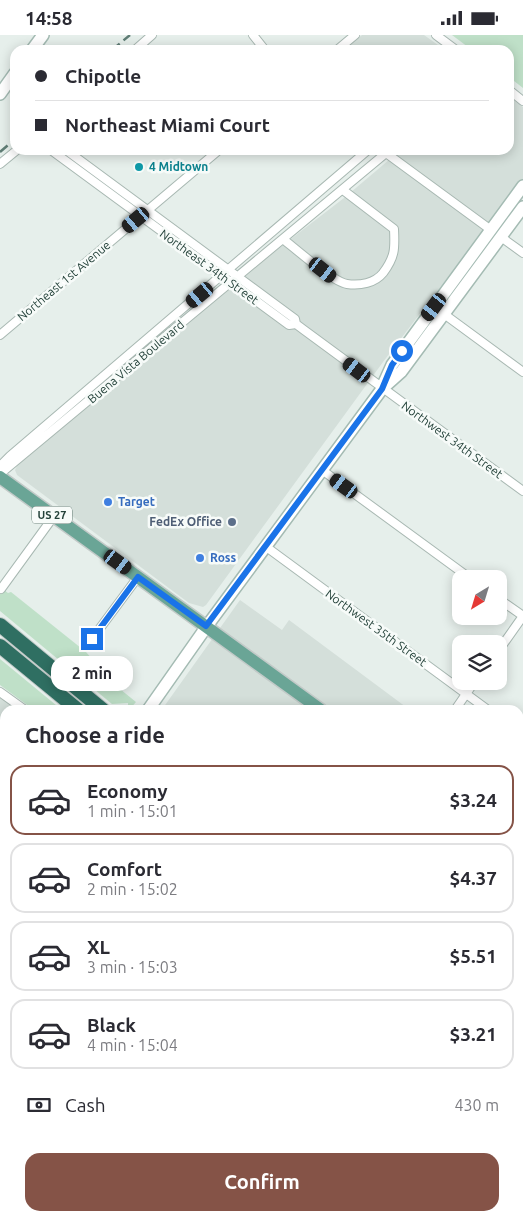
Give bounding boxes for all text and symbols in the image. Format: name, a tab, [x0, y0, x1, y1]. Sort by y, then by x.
text: 14:58	[25, 7, 73, 29]
text: Chipotle	[65, 65, 141, 87]
text: Northeast Miami Court	[65, 114, 270, 136]
place label: 4 Midtown	[149, 160, 208, 173]
marker: 4 Midtown	[133, 161, 145, 173]
car	[119, 205, 152, 235]
street label: Northeast 34th Street	[158, 227, 261, 307]
street label: Northeast 1st Avenue	[15, 238, 113, 323]
car	[306, 255, 339, 285]
car	[183, 280, 216, 310]
car	[418, 291, 449, 323]
street label: Buena Vista Boulevard	[85, 318, 186, 406]
route start	[391, 340, 413, 362]
car	[340, 355, 373, 385]
street label: Northwest 34th Street	[399, 399, 506, 481]
car	[327, 471, 360, 501]
place label: Target	[118, 495, 155, 508]
marker: Target	[102, 496, 114, 508]
road number: US 27	[32, 507, 72, 523]
place label: FedEx Office	[149, 515, 222, 528]
marker: FedEx Office	[226, 516, 238, 528]
car	[101, 547, 134, 577]
place label: Ross	[210, 551, 237, 564]
marker: Ross	[194, 552, 206, 564]
north arrow	[452, 570, 508, 625]
map controls	[452, 570, 507, 690]
street label: Northwest 35th Street	[323, 587, 430, 669]
route end	[81, 628, 103, 650]
button: layers	[452, 635, 507, 690]
callout: 2 min	[51, 657, 133, 691]
text: 2 min	[72, 664, 112, 682]
text: Choose a ride	[25, 722, 165, 747]
icon: car	[27, 778, 72, 823]
text: Economy	[87, 780, 168, 802]
text: $3.24	[449, 789, 497, 811]
text: 1 min · 15:01	[87, 802, 178, 820]
icon: car	[27, 856, 72, 901]
text: Comfort	[87, 858, 162, 880]
text: $4.37	[449, 867, 497, 889]
text: 2 min · 15:02	[87, 880, 178, 898]
icon: car	[27, 934, 72, 979]
text: XL	[87, 936, 110, 958]
text: $5.51	[449, 945, 497, 967]
text: 3 min · 15:03	[87, 958, 178, 976]
icon: car	[27, 1012, 72, 1057]
text: Black	[87, 1014, 136, 1036]
text: $3.21	[449, 1023, 497, 1045]
text: 4 min · 15:04	[87, 1036, 178, 1054]
icon: cash	[25, 1091, 53, 1119]
text: Cash	[65, 1094, 106, 1116]
text: 430 m	[454, 1096, 499, 1114]
button: Confirm	[25, 1153, 499, 1211]

